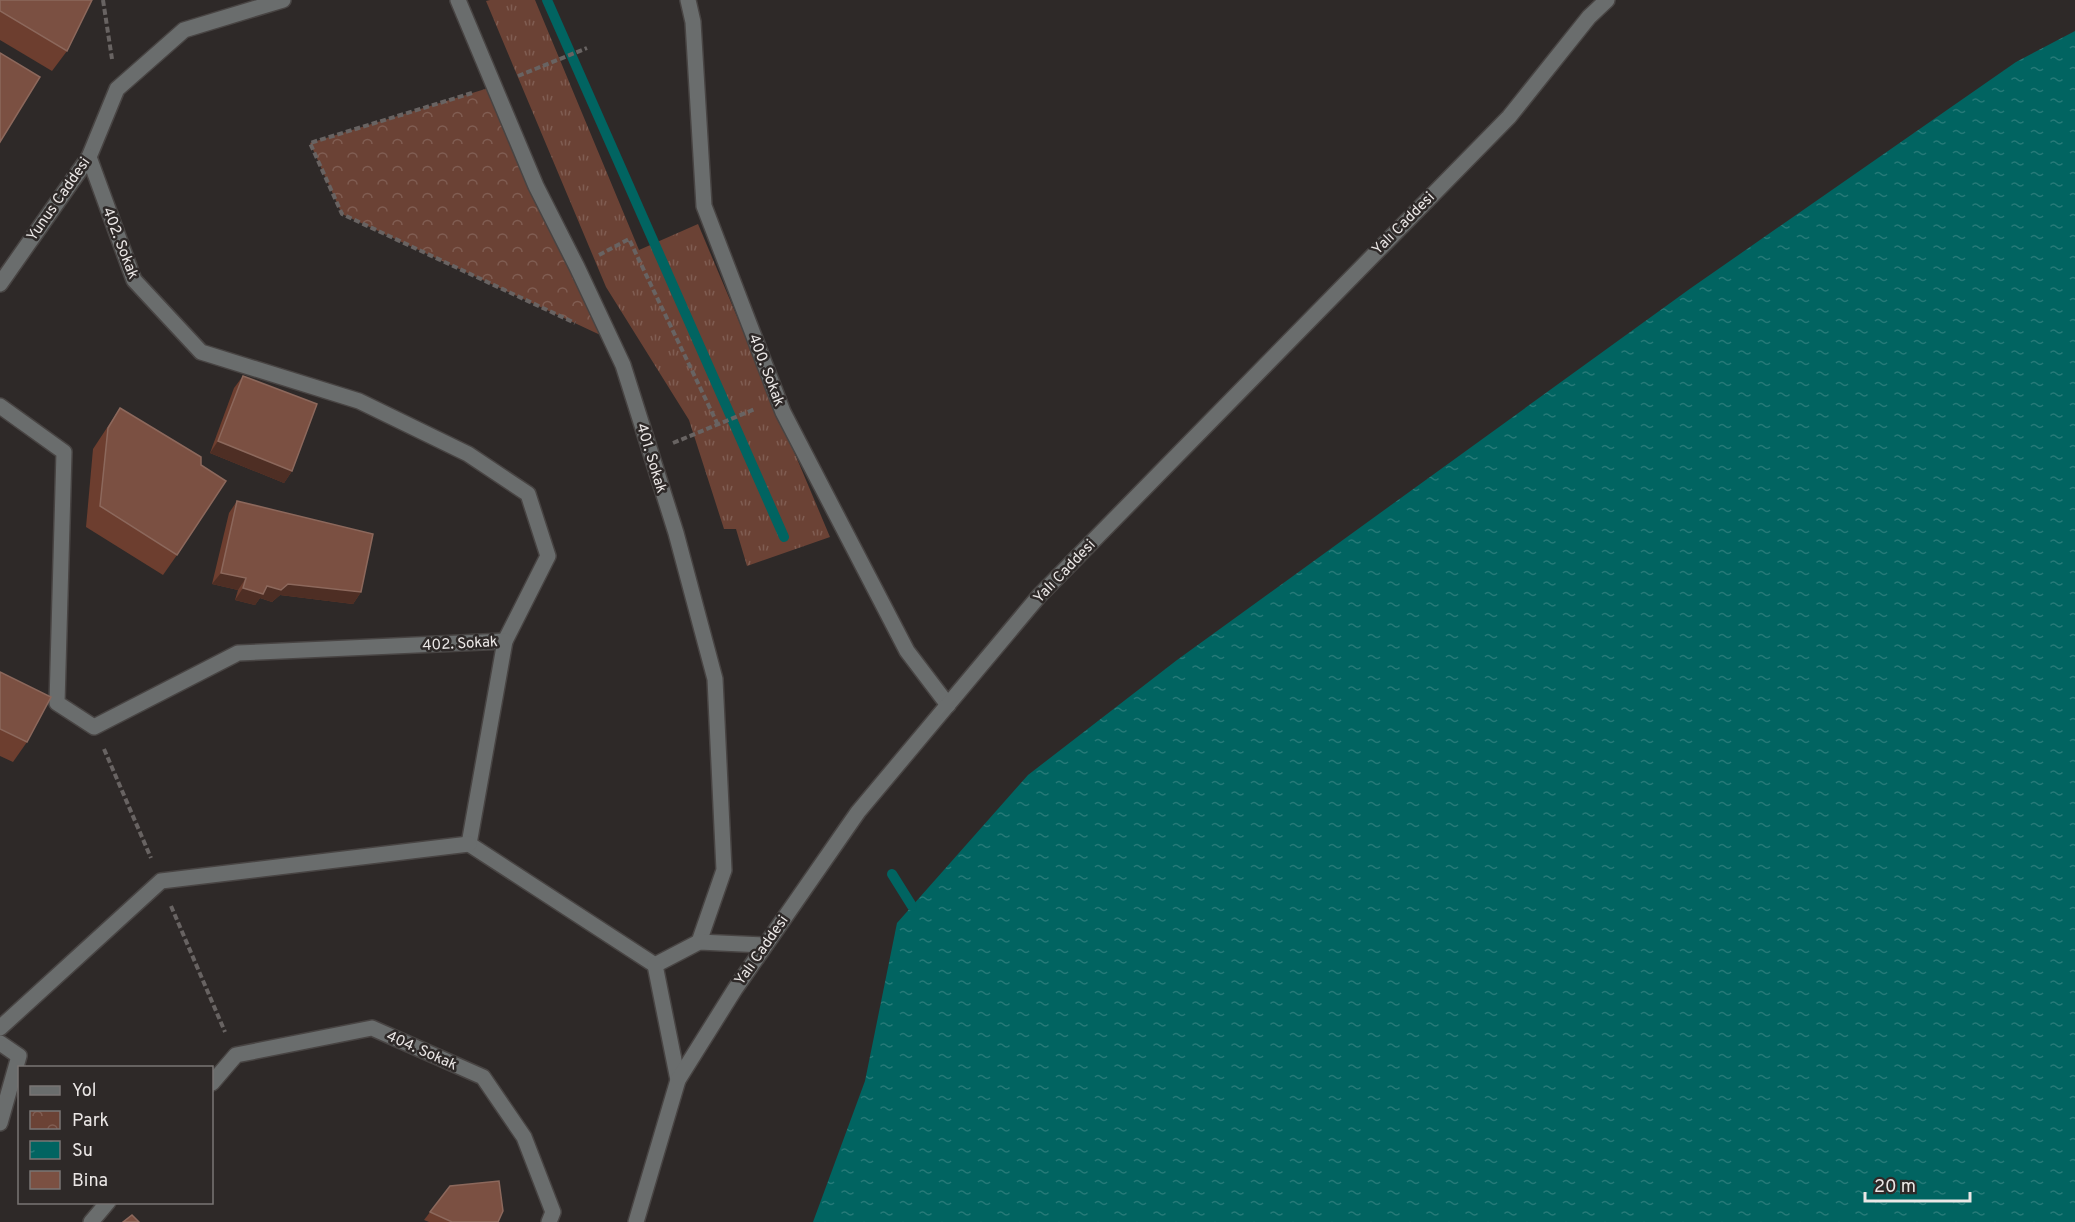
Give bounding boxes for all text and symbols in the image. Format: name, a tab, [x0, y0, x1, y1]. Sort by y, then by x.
street label: Yunus Caddesi	[23, 154, 95, 245]
street label: Yalı Caddesi	[1369, 189, 1439, 259]
street label: 402. Sokak	[97, 205, 142, 282]
street label: 400. Sokak	[743, 332, 788, 409]
street label: 401. Sokak	[631, 421, 670, 496]
street label: Yalı Caddesi	[1030, 536, 1100, 608]
street label: 402. Sokak	[422, 633, 498, 656]
street label: Yalı Caddesi	[731, 912, 793, 990]
street label: 404. Sokak	[383, 1027, 460, 1075]
legend	[18, 1066, 213, 1204]
text: Yol	[72, 1080, 97, 1103]
text: Park	[72, 1110, 109, 1133]
text: Su	[72, 1140, 93, 1163]
scale bar	[1865, 1165, 1970, 1203]
text: Bina	[72, 1170, 108, 1193]
text: 20 m	[1874, 1176, 1916, 1199]

